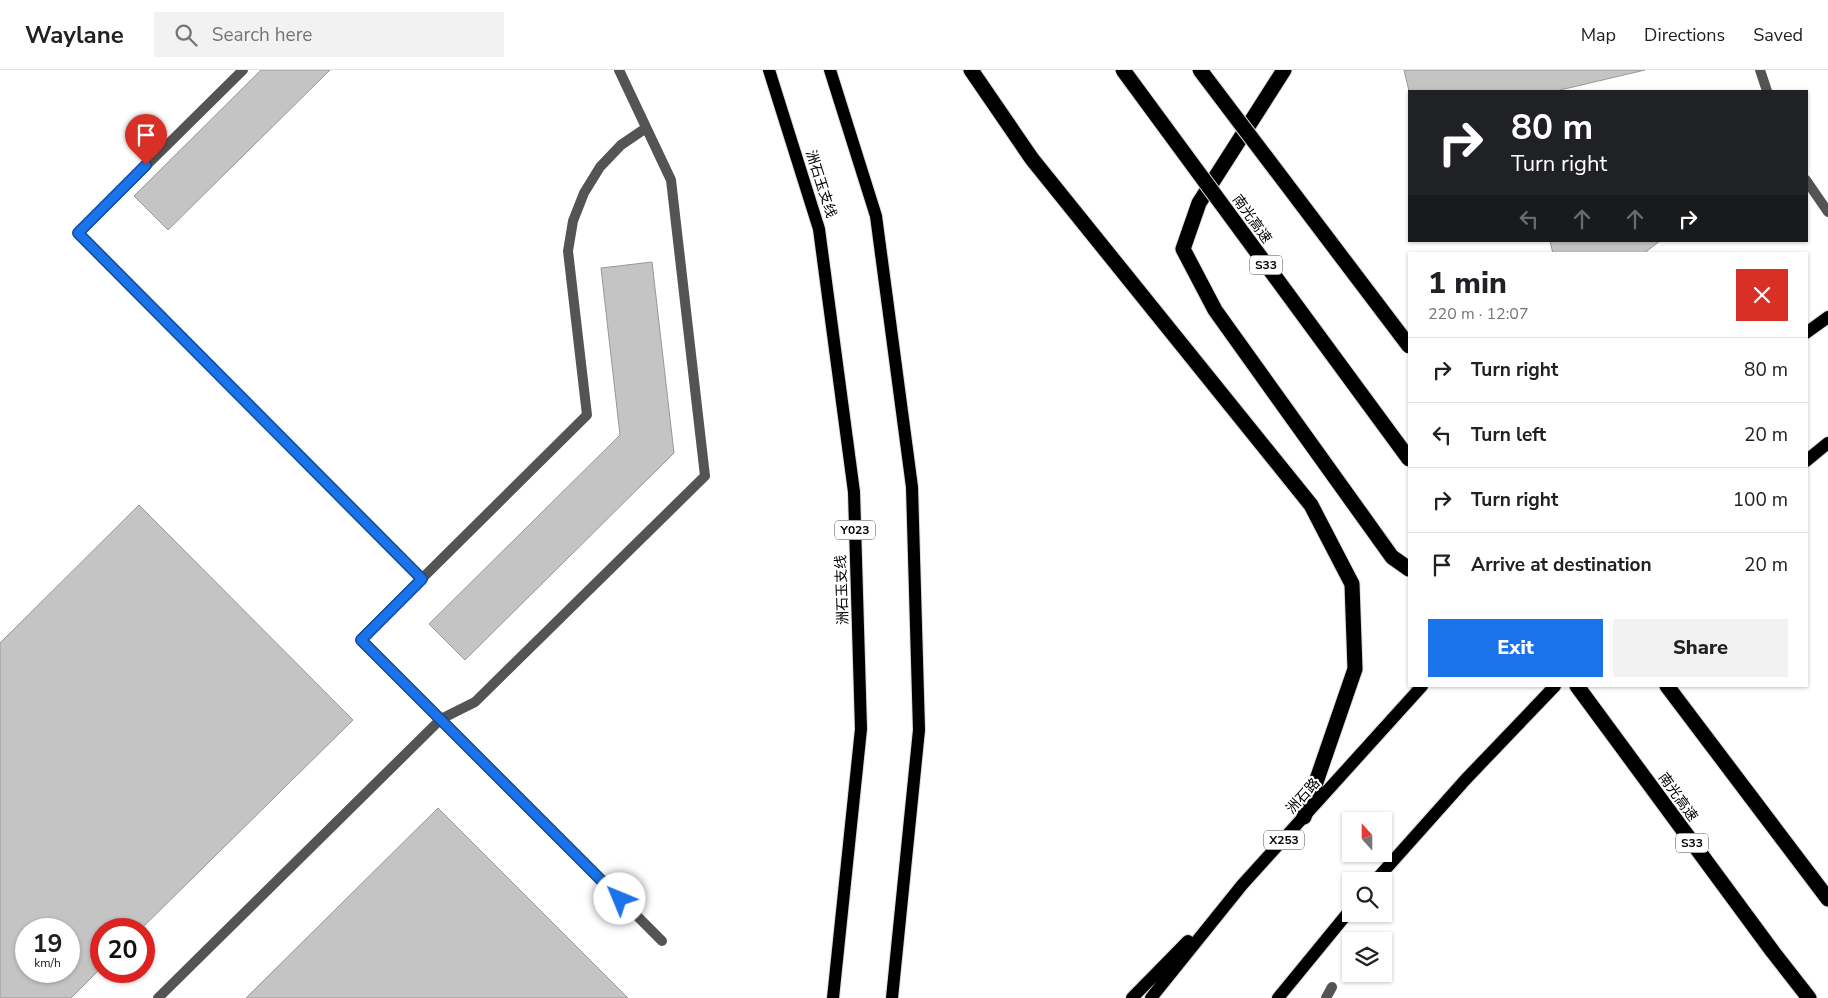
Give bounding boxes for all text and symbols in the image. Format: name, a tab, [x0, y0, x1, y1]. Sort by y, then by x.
search box	[154, 12, 504, 57]
text: Waylane	[25, 19, 124, 51]
icon: search	[172, 21, 200, 49]
text: Search here	[212, 22, 312, 48]
text: Map	[1581, 23, 1616, 47]
text: Directions	[1644, 23, 1725, 47]
text: Saved	[1753, 23, 1803, 47]
text: 80 m	[1511, 104, 1593, 151]
icon: right	[1428, 110, 1493, 175]
pin	[125, 114, 167, 165]
icon: arrive	[132, 121, 160, 149]
street label: 洲石玉支线	[801, 148, 841, 220]
text: Turn right	[1511, 149, 1607, 179]
street label: 南光高速	[1228, 191, 1276, 247]
icon: left	[1515, 205, 1543, 233]
icon: ahead	[1568, 205, 1596, 233]
icon: ahead	[1621, 205, 1649, 233]
icon: right	[1674, 205, 1702, 233]
road number: S33	[1250, 256, 1282, 274]
text: 1 min	[1428, 263, 1507, 304]
button: close	[1736, 269, 1788, 321]
text: 220 m · 12:07	[1428, 303, 1529, 325]
icon: right	[1428, 356, 1456, 384]
text: Turn right	[1471, 357, 1558, 383]
text: 80 m	[1744, 357, 1788, 383]
icon: left	[1428, 421, 1456, 449]
text: Turn left	[1471, 422, 1546, 448]
text: 20 m	[1744, 422, 1788, 448]
icon: right	[1428, 486, 1456, 514]
text: Turn right	[1471, 487, 1558, 513]
text: 100 m	[1733, 487, 1788, 513]
road number: Y023	[835, 520, 875, 540]
icon: arrive	[1428, 551, 1456, 579]
text: Arrive at destination	[1471, 552, 1652, 578]
text: 20 m	[1744, 552, 1788, 578]
street label: 洲石玉支线	[831, 555, 853, 625]
button: Exit	[1428, 619, 1603, 677]
button: Share	[1613, 619, 1788, 677]
street label: 南光高速	[1654, 769, 1702, 825]
street label: 洲石路	[1282, 774, 1324, 818]
north arrow	[1342, 812, 1392, 862]
map controls	[1342, 812, 1392, 982]
road number: X253	[1264, 830, 1304, 850]
road number: S33	[1676, 834, 1708, 852]
position arrow	[593, 872, 645, 924]
button: search	[1342, 872, 1392, 922]
speed limit sign: 20	[90, 918, 155, 983]
text: 19	[32, 927, 63, 961]
button: layers	[1342, 932, 1392, 982]
text: km/h	[34, 955, 61, 971]

